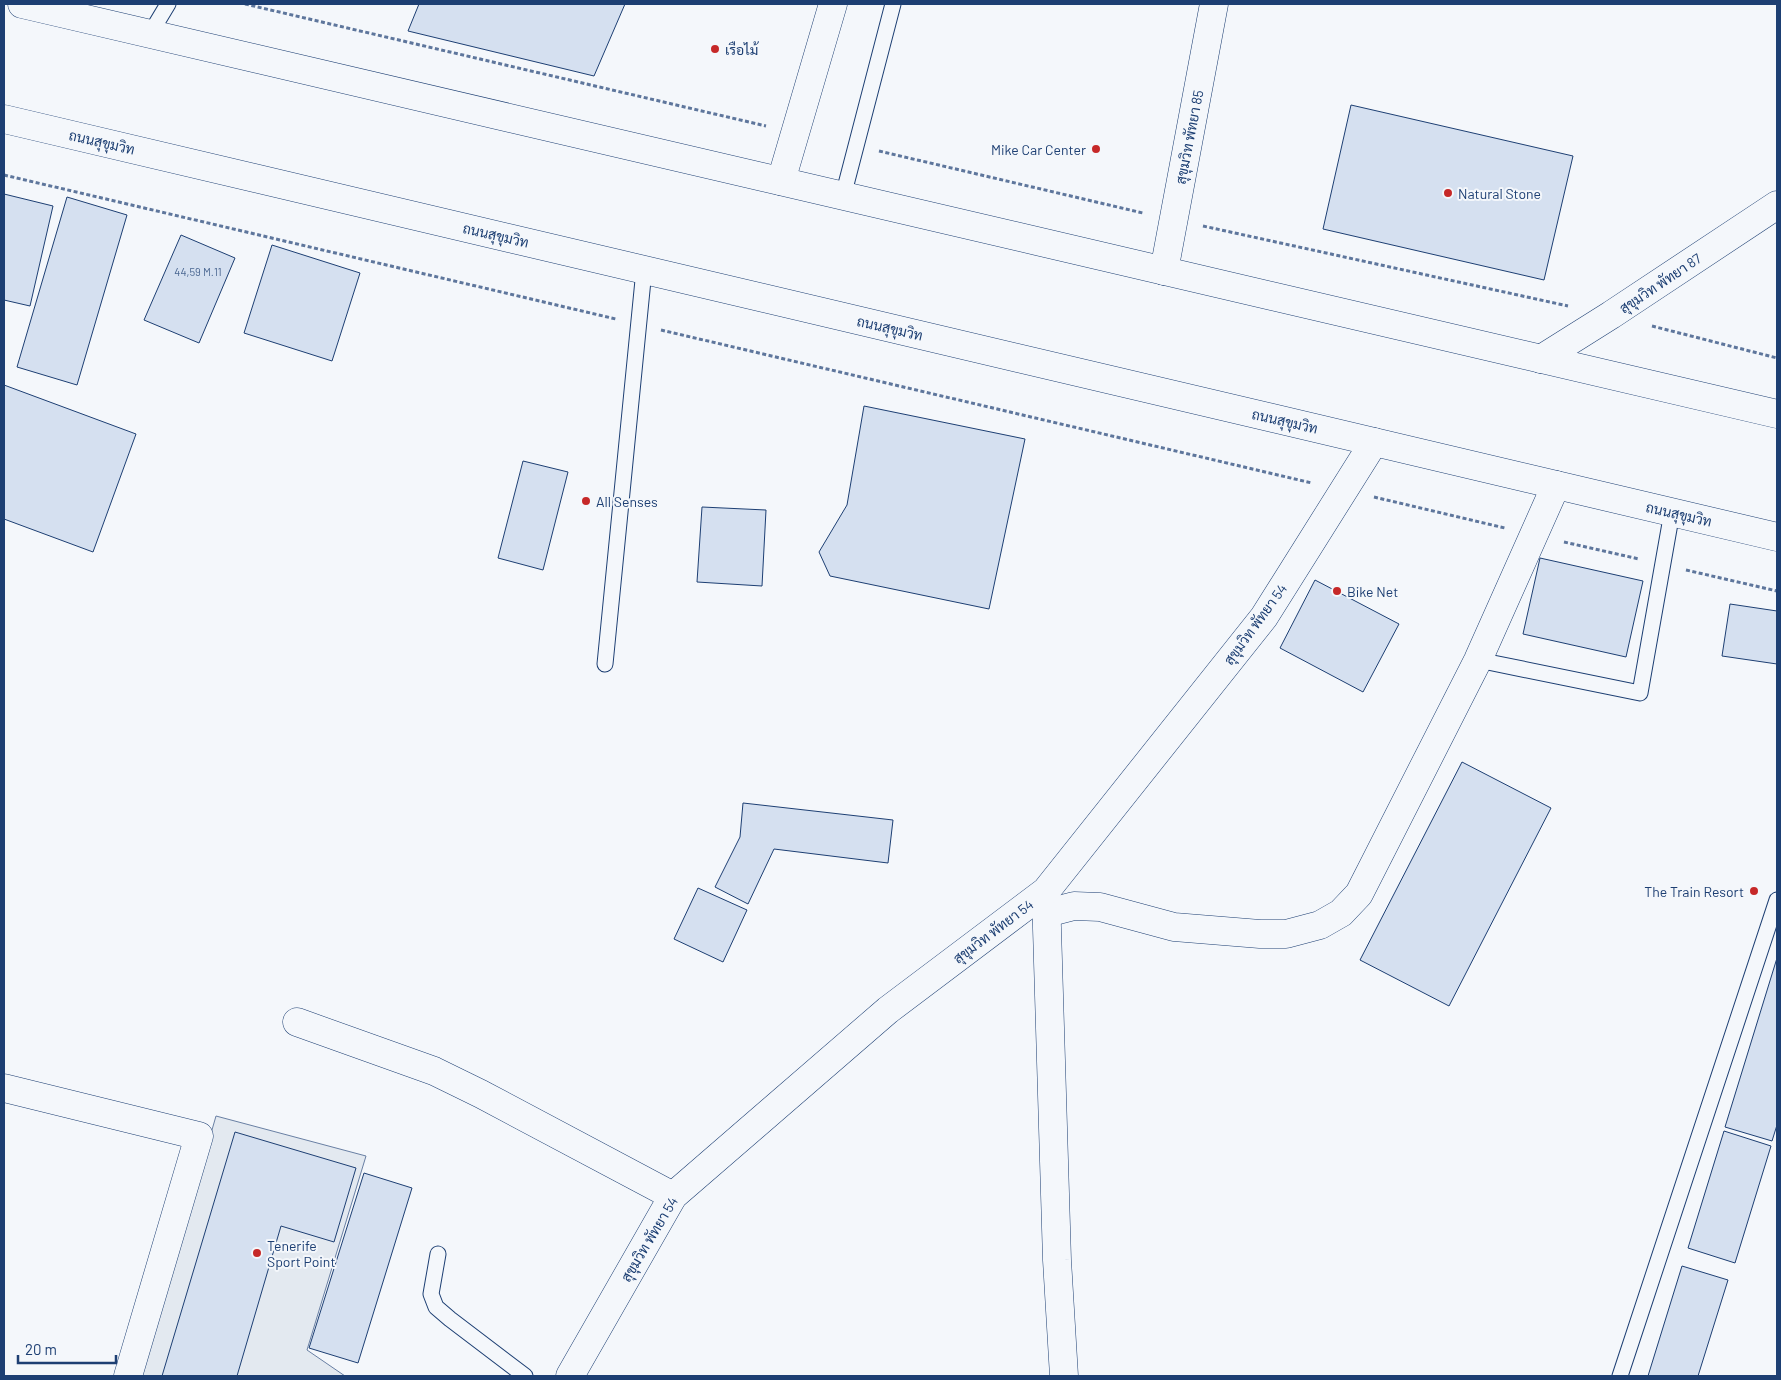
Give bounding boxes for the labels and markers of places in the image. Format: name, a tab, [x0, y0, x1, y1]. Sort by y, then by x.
place label: เรือไม้	[725, 41, 759, 58]
marker: เรือไม้	[709, 43, 721, 55]
place label: Mike Car Center	[991, 141, 1086, 158]
marker: Mike Car Center	[1090, 143, 1102, 155]
place label: Natural Stone	[1458, 185, 1541, 202]
marker: Natural Stone	[1442, 187, 1454, 199]
place label: All Senses	[596, 493, 658, 510]
marker: All Senses	[580, 495, 592, 507]
place label: Bike Net	[1347, 583, 1398, 600]
marker: Bike Net	[1331, 585, 1343, 597]
place label: The Train Resort	[1644, 883, 1744, 900]
marker: The Train Resort	[1748, 885, 1760, 897]
place label: Tenerife Sport Point	[267, 1237, 336, 1270]
marker: Tenerife Sport Point	[251, 1247, 263, 1259]

